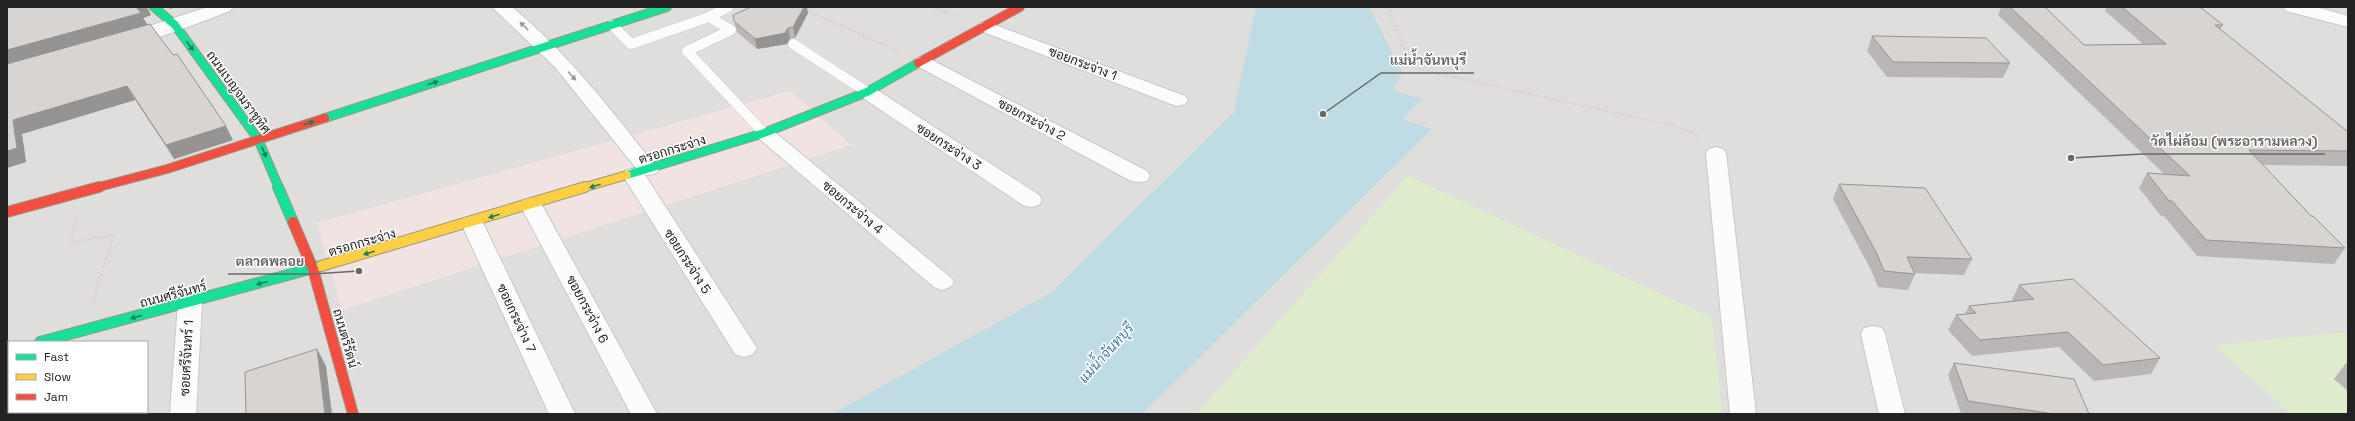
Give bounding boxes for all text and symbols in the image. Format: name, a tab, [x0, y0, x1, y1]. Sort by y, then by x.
one-way arrow	[519, 21, 529, 31]
one-way arrow	[186, 40, 194, 51]
street label: ซอยกระจ่าง 1	[1046, 43, 1119, 84]
street label: ถนนเบญจมราชูทิศ	[202, 47, 275, 138]
callout: แม่น้ำจันทบุรี	[1381, 47, 1474, 73]
text: แม่น้ำจันทบุรี	[1390, 48, 1467, 71]
one-way arrow	[568, 70, 577, 81]
one-way arrow	[427, 80, 439, 86]
street label: ซอยกระจ่าง 2	[995, 94, 1069, 144]
one-way arrow	[303, 119, 315, 125]
street label: ซอยกระจ่าง 3	[913, 119, 985, 174]
callout: วัดไผ่ล้อม (พระอารามหลวง)	[2142, 128, 2325, 154]
street label: ตรอกกระจ่าง	[636, 131, 708, 168]
text: วัดไผ่ล้อม (พระอารามหลวง)	[2151, 132, 2317, 150]
one-way arrow	[261, 147, 267, 158]
street label: ซอยกระจ่าง 4	[819, 177, 887, 238]
one-way arrow	[589, 183, 601, 189]
one-way arrow	[488, 213, 500, 219]
street label: ตรอกกระจ่าง	[326, 225, 398, 260]
street label: ซอยกระจ่าง 5	[660, 225, 715, 297]
callout: ตลาดพลอย	[228, 248, 312, 274]
one-way arrow	[363, 250, 375, 256]
text: ตลาดพลอย	[236, 252, 304, 270]
street label: ซอยกระจ่าง 6	[563, 272, 613, 346]
street label: ถนนศรีจันทร์	[138, 276, 208, 312]
one-way arrow	[255, 280, 267, 286]
street label: ซอยกระจ่าง 7	[493, 281, 540, 355]
street label: ถนนตรีรัตน์	[329, 306, 363, 370]
one-way arrow	[130, 314, 142, 320]
water label: แม่น้ำจันทบุรี	[1072, 317, 1139, 387]
street label: ซอยศรีจันทร์ 1	[175, 319, 197, 397]
legend	[8, 341, 148, 413]
text: Fast	[44, 349, 69, 365]
text: Slow	[44, 369, 71, 385]
text: Jam	[44, 389, 68, 405]

